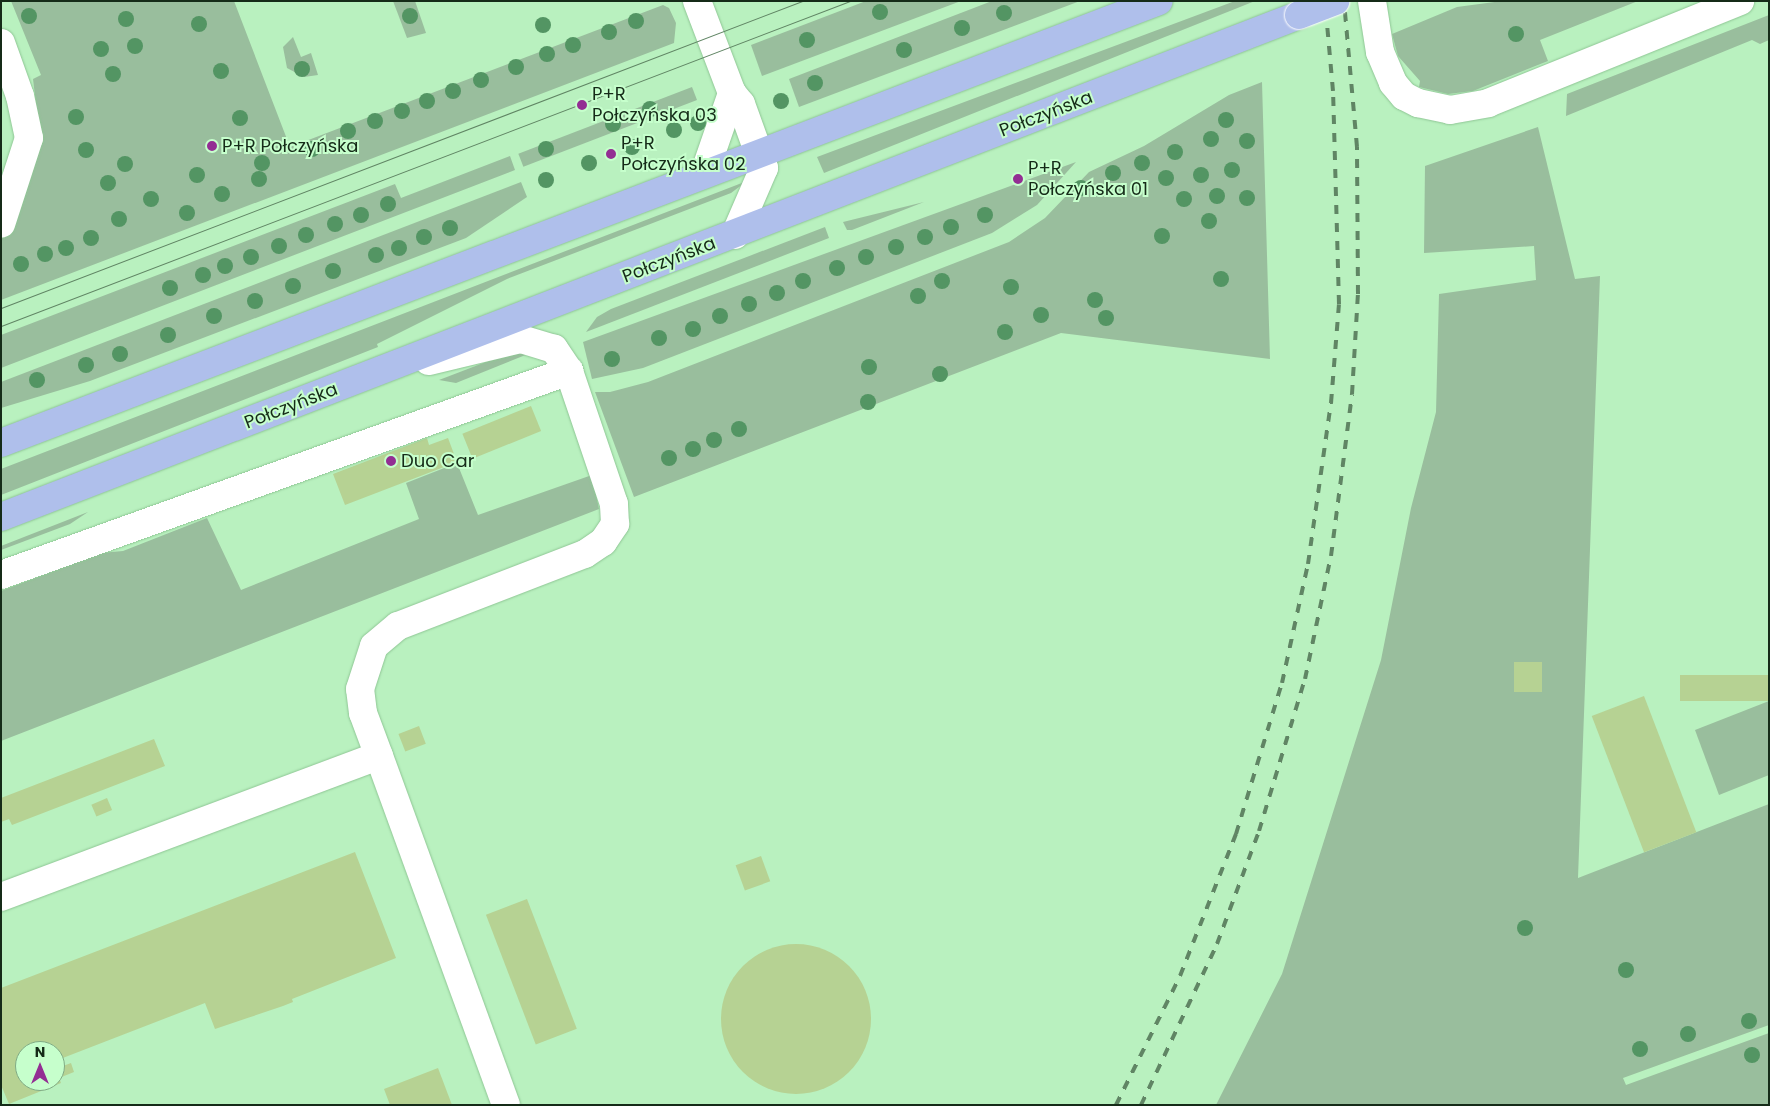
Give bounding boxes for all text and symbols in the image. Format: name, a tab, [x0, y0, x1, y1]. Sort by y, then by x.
place label: P+R Połczyńska 03	[592, 84, 717, 126]
street label: Połczyńska	[996, 86, 1096, 142]
marker: P+R Połczyńska 03	[576, 99, 588, 111]
place label: P+R Połczyńska 02	[621, 133, 746, 176]
place label: P+R Połczyńska	[222, 135, 359, 157]
marker: P+R Połczyńska	[206, 140, 218, 152]
marker: P+R Połczyńska 02	[605, 148, 617, 160]
place label: P+R Połczyńska 01	[1028, 158, 1148, 200]
marker: P+R Połczyńska 01	[1012, 173, 1024, 185]
street label: Połczyńska	[619, 232, 719, 288]
street label: Połczyńska	[241, 378, 341, 434]
place label: Duo Car	[401, 450, 474, 472]
marker: Duo Car	[385, 455, 397, 467]
north arrow	[15, 1041, 65, 1091]
text: N	[35, 1042, 45, 1062]

